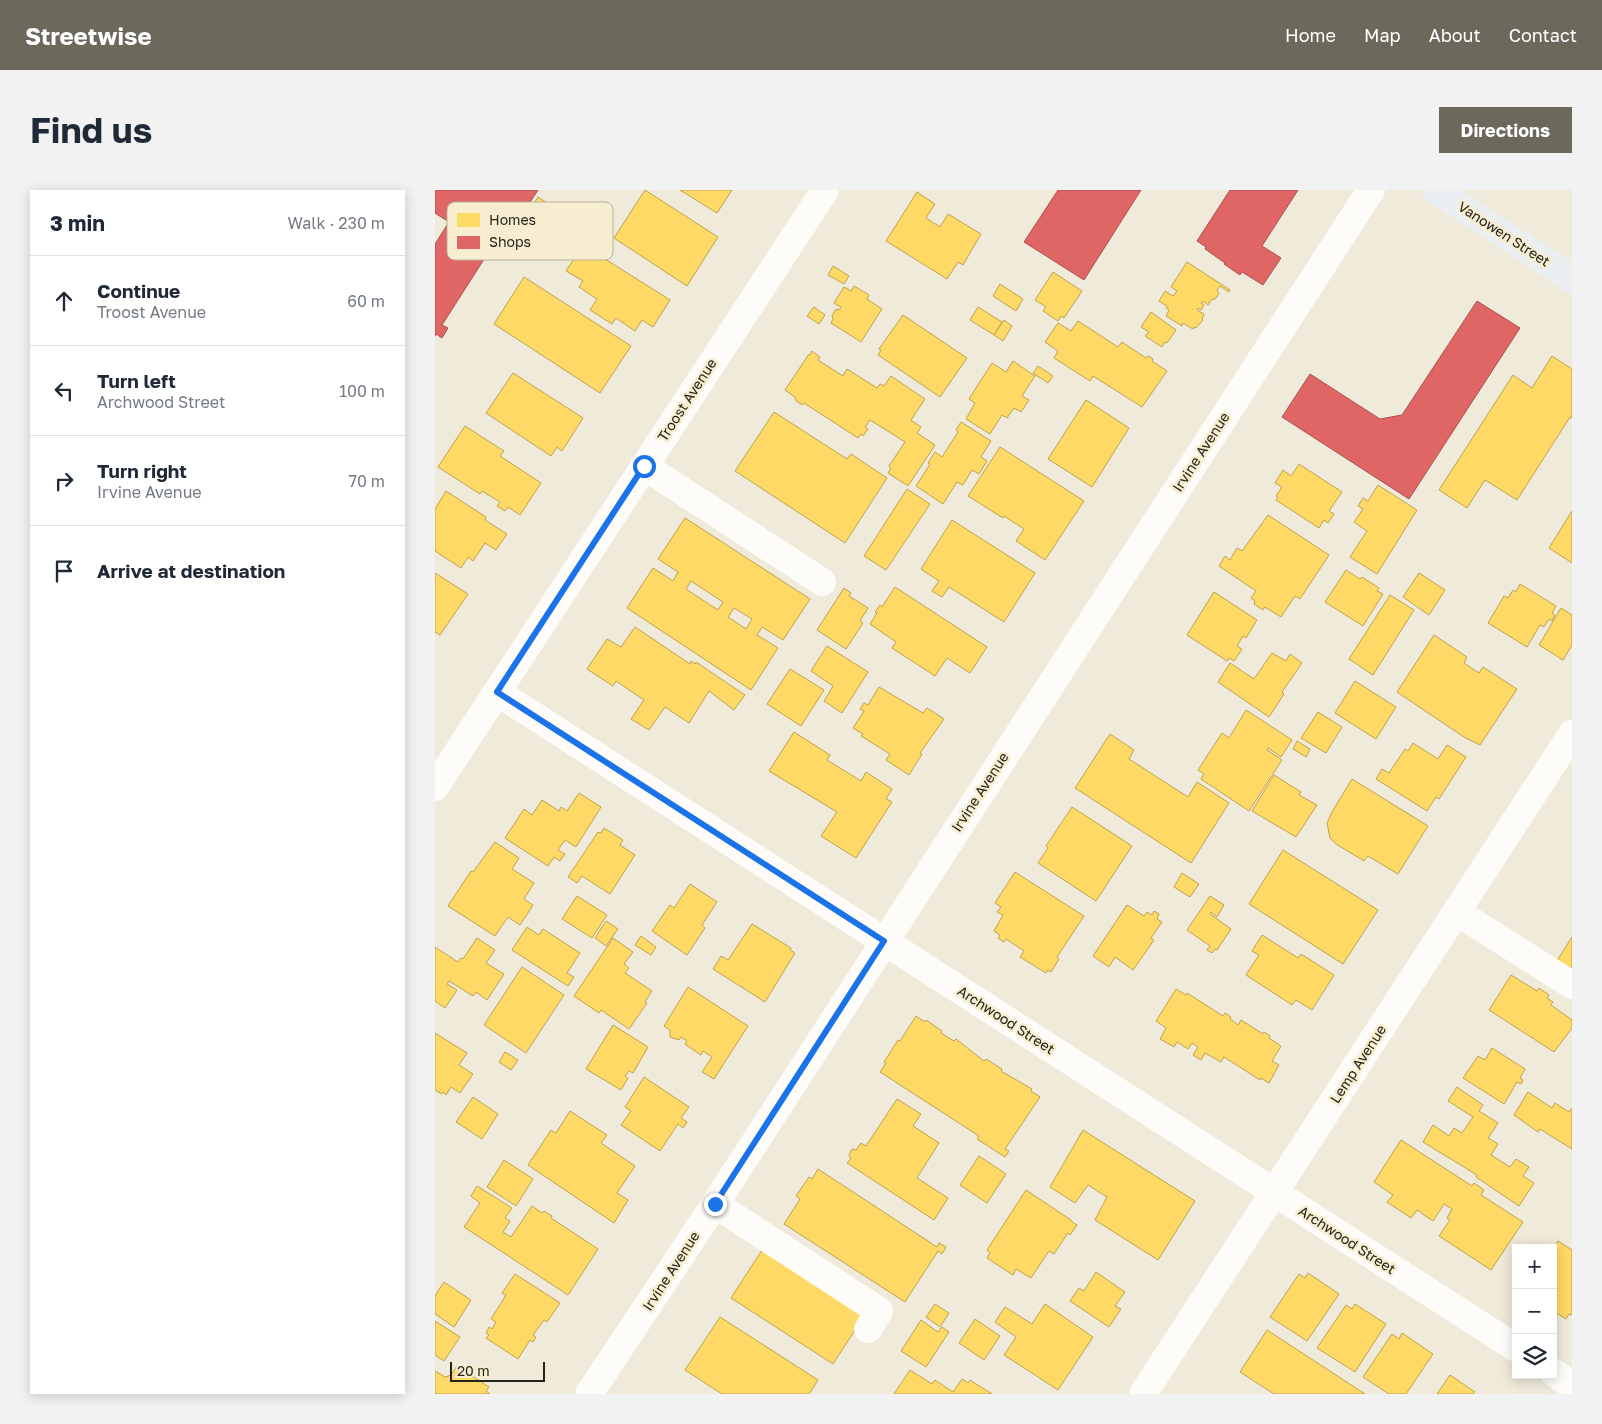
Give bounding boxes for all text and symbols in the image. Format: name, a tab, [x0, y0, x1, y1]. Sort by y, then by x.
text: Streetwise	[25, 21, 152, 50]
text: Home	[1285, 24, 1336, 46]
text: Map	[1364, 24, 1401, 46]
text: About	[1429, 24, 1481, 46]
text: Contact	[1509, 24, 1577, 46]
button: Directions	[1439, 107, 1572, 153]
text: Find us	[30, 109, 152, 151]
street label: Vanowen Street	[1455, 198, 1553, 270]
legend	[447, 202, 613, 260]
text: 3 min	[50, 210, 105, 236]
text: Homes	[489, 211, 536, 228]
text: Walk · 230 m	[288, 213, 385, 233]
text: Shops	[489, 233, 531, 250]
text: Continue	[97, 279, 180, 302]
icon: ahead	[50, 287, 78, 315]
text: 60 m	[347, 291, 385, 311]
text: Troost Avenue	[97, 302, 206, 322]
street label: Troost Avenue	[653, 355, 720, 444]
text: Turn left	[97, 369, 176, 392]
icon: left	[50, 377, 78, 405]
text: 100 m	[339, 381, 385, 401]
text: Archwood Street	[97, 392, 225, 412]
street label: Irvine Avenue	[1169, 409, 1233, 495]
route start	[633, 455, 656, 478]
text: Turn right	[97, 459, 187, 482]
icon: right	[50, 467, 78, 495]
text: 70 m	[348, 471, 385, 491]
text: Irvine Avenue	[97, 482, 202, 502]
icon: arrive	[50, 557, 78, 585]
text: Arrive at destination	[97, 559, 285, 582]
street label: Irvine Avenue	[948, 749, 1012, 835]
street label: Archwood Street	[955, 982, 1058, 1057]
street label: Lemp Avenue	[1326, 1021, 1389, 1106]
route end	[704, 1193, 727, 1216]
street label: Archwood Street	[1296, 1202, 1399, 1277]
street label: Irvine Avenue	[639, 1228, 703, 1314]
map controls	[1512, 1244, 1557, 1379]
button: +	[1512, 1244, 1557, 1289]
button: −	[1512, 1289, 1557, 1334]
button: layers	[1512, 1334, 1557, 1379]
scale bar	[450, 1359, 545, 1382]
text: 20 m	[457, 1362, 490, 1379]

